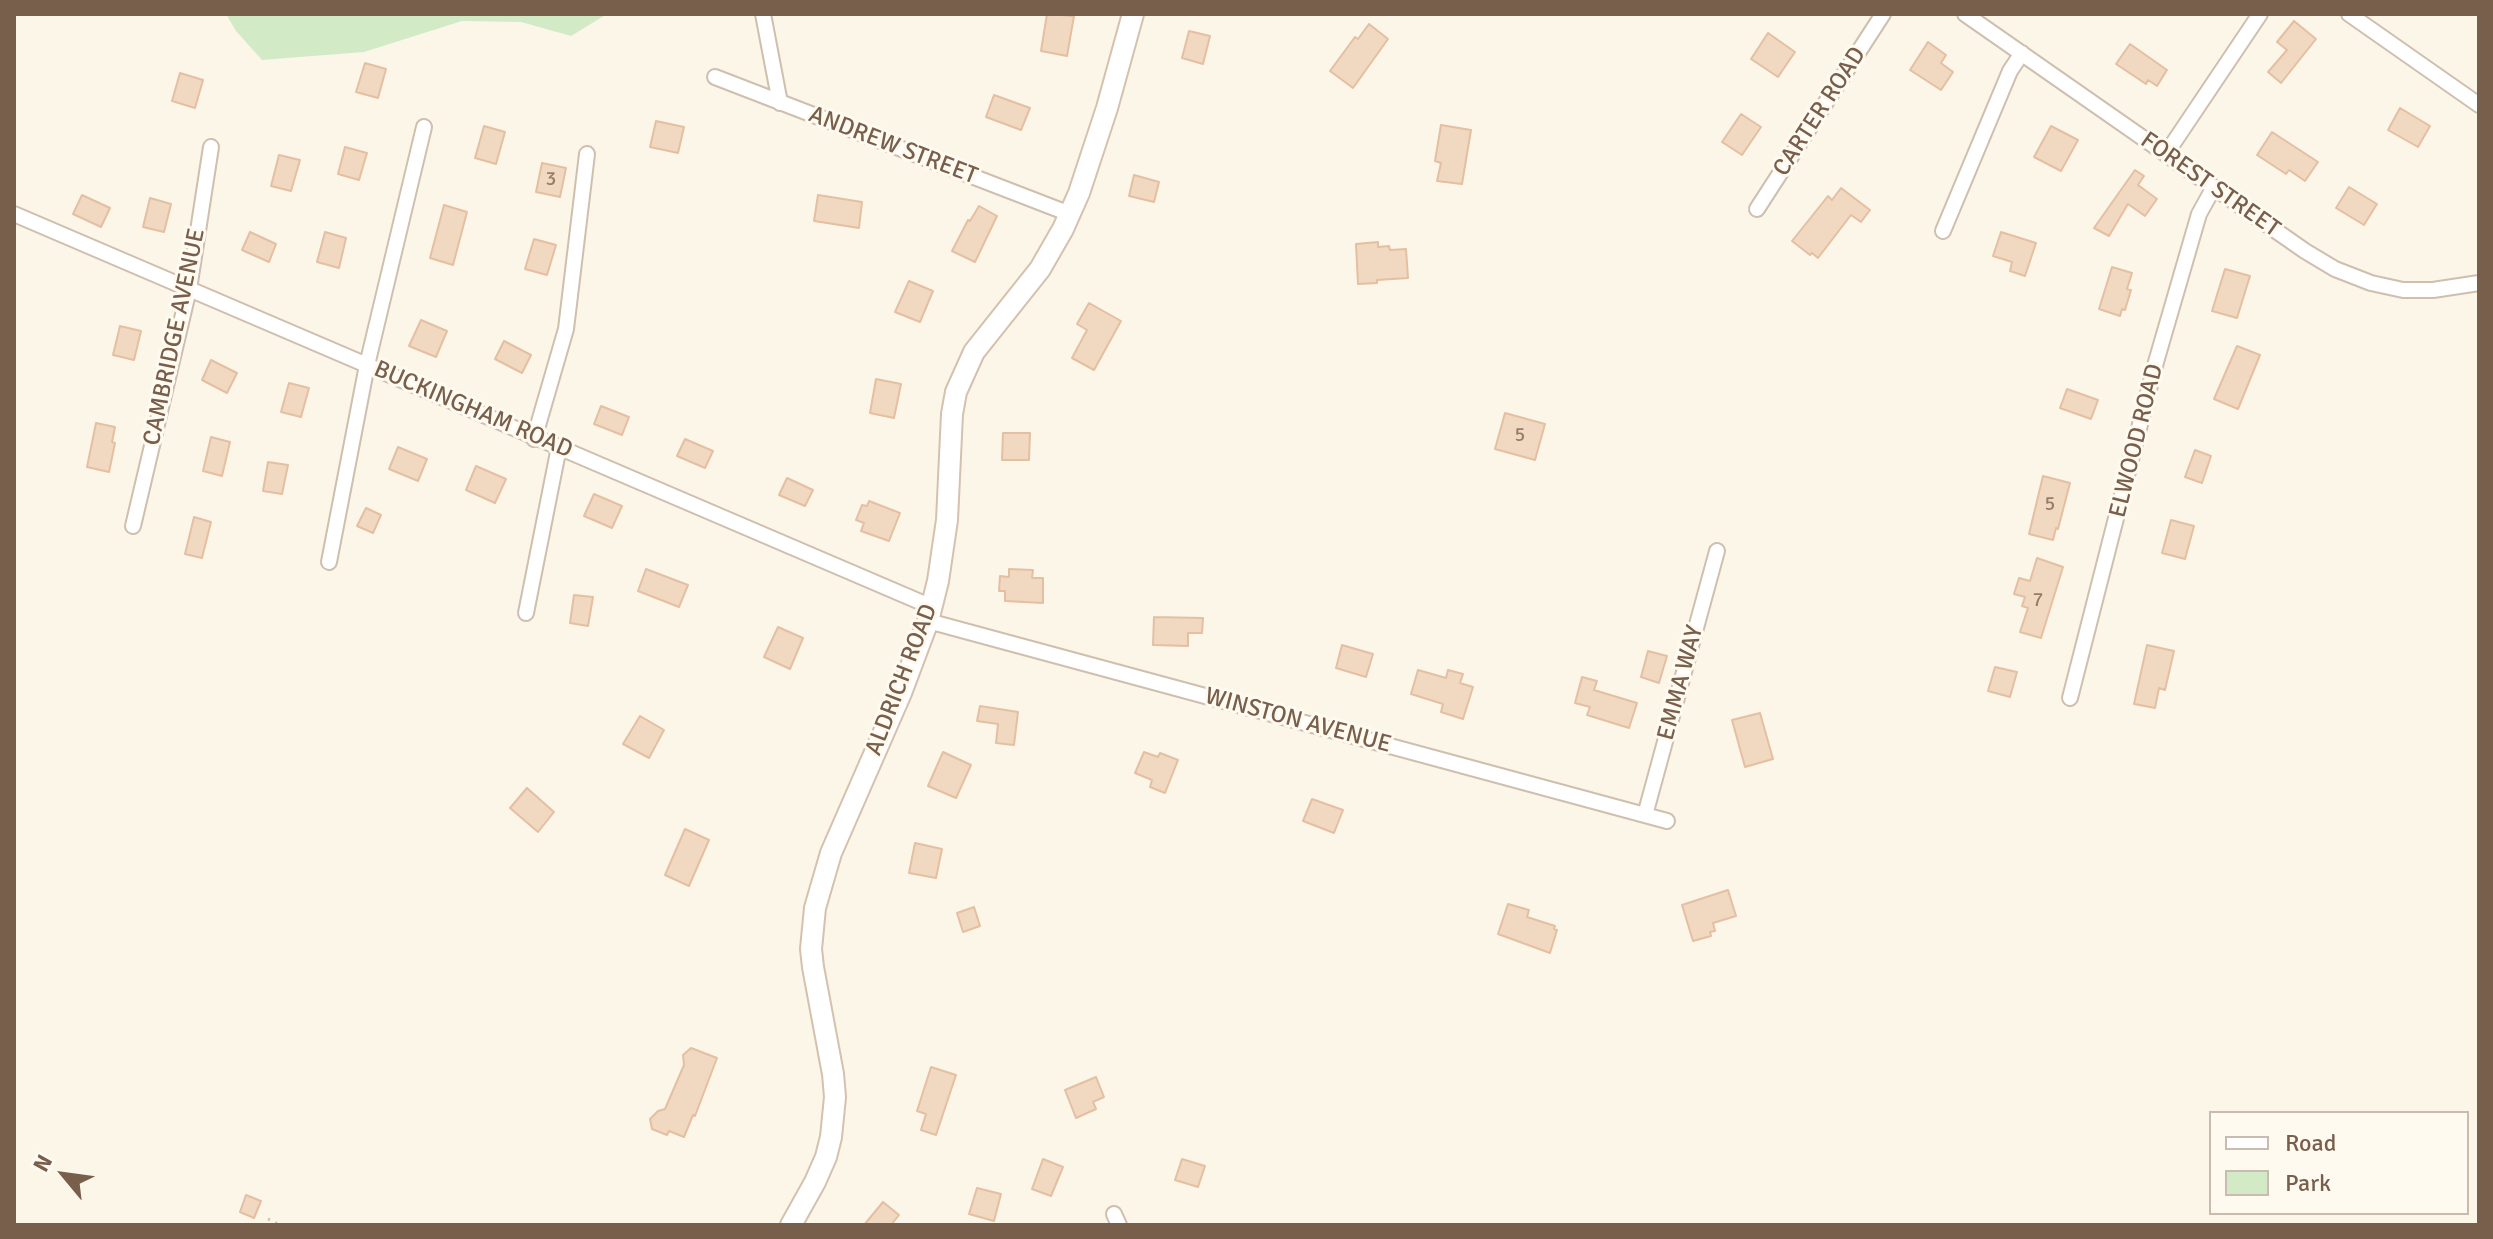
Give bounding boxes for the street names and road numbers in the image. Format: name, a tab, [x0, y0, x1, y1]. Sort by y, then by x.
street label: CARTER ROAD	[1768, 42, 1872, 182]
street label: ANDREW STREET	[805, 101, 981, 191]
street label: FOREST STREET	[2135, 126, 2285, 244]
street label: CAMBRIDGE AVENUE	[138, 226, 212, 448]
street label: BUCKINGHAM ROAD	[369, 355, 577, 465]
street label: ELWOOD ROAD	[2104, 361, 2170, 521]
street label: ALDRICH ROAD	[860, 600, 944, 760]
street label: EMMA WAY	[1652, 623, 1710, 743]
street label: WINSTON AVENUE	[1202, 682, 1394, 760]

